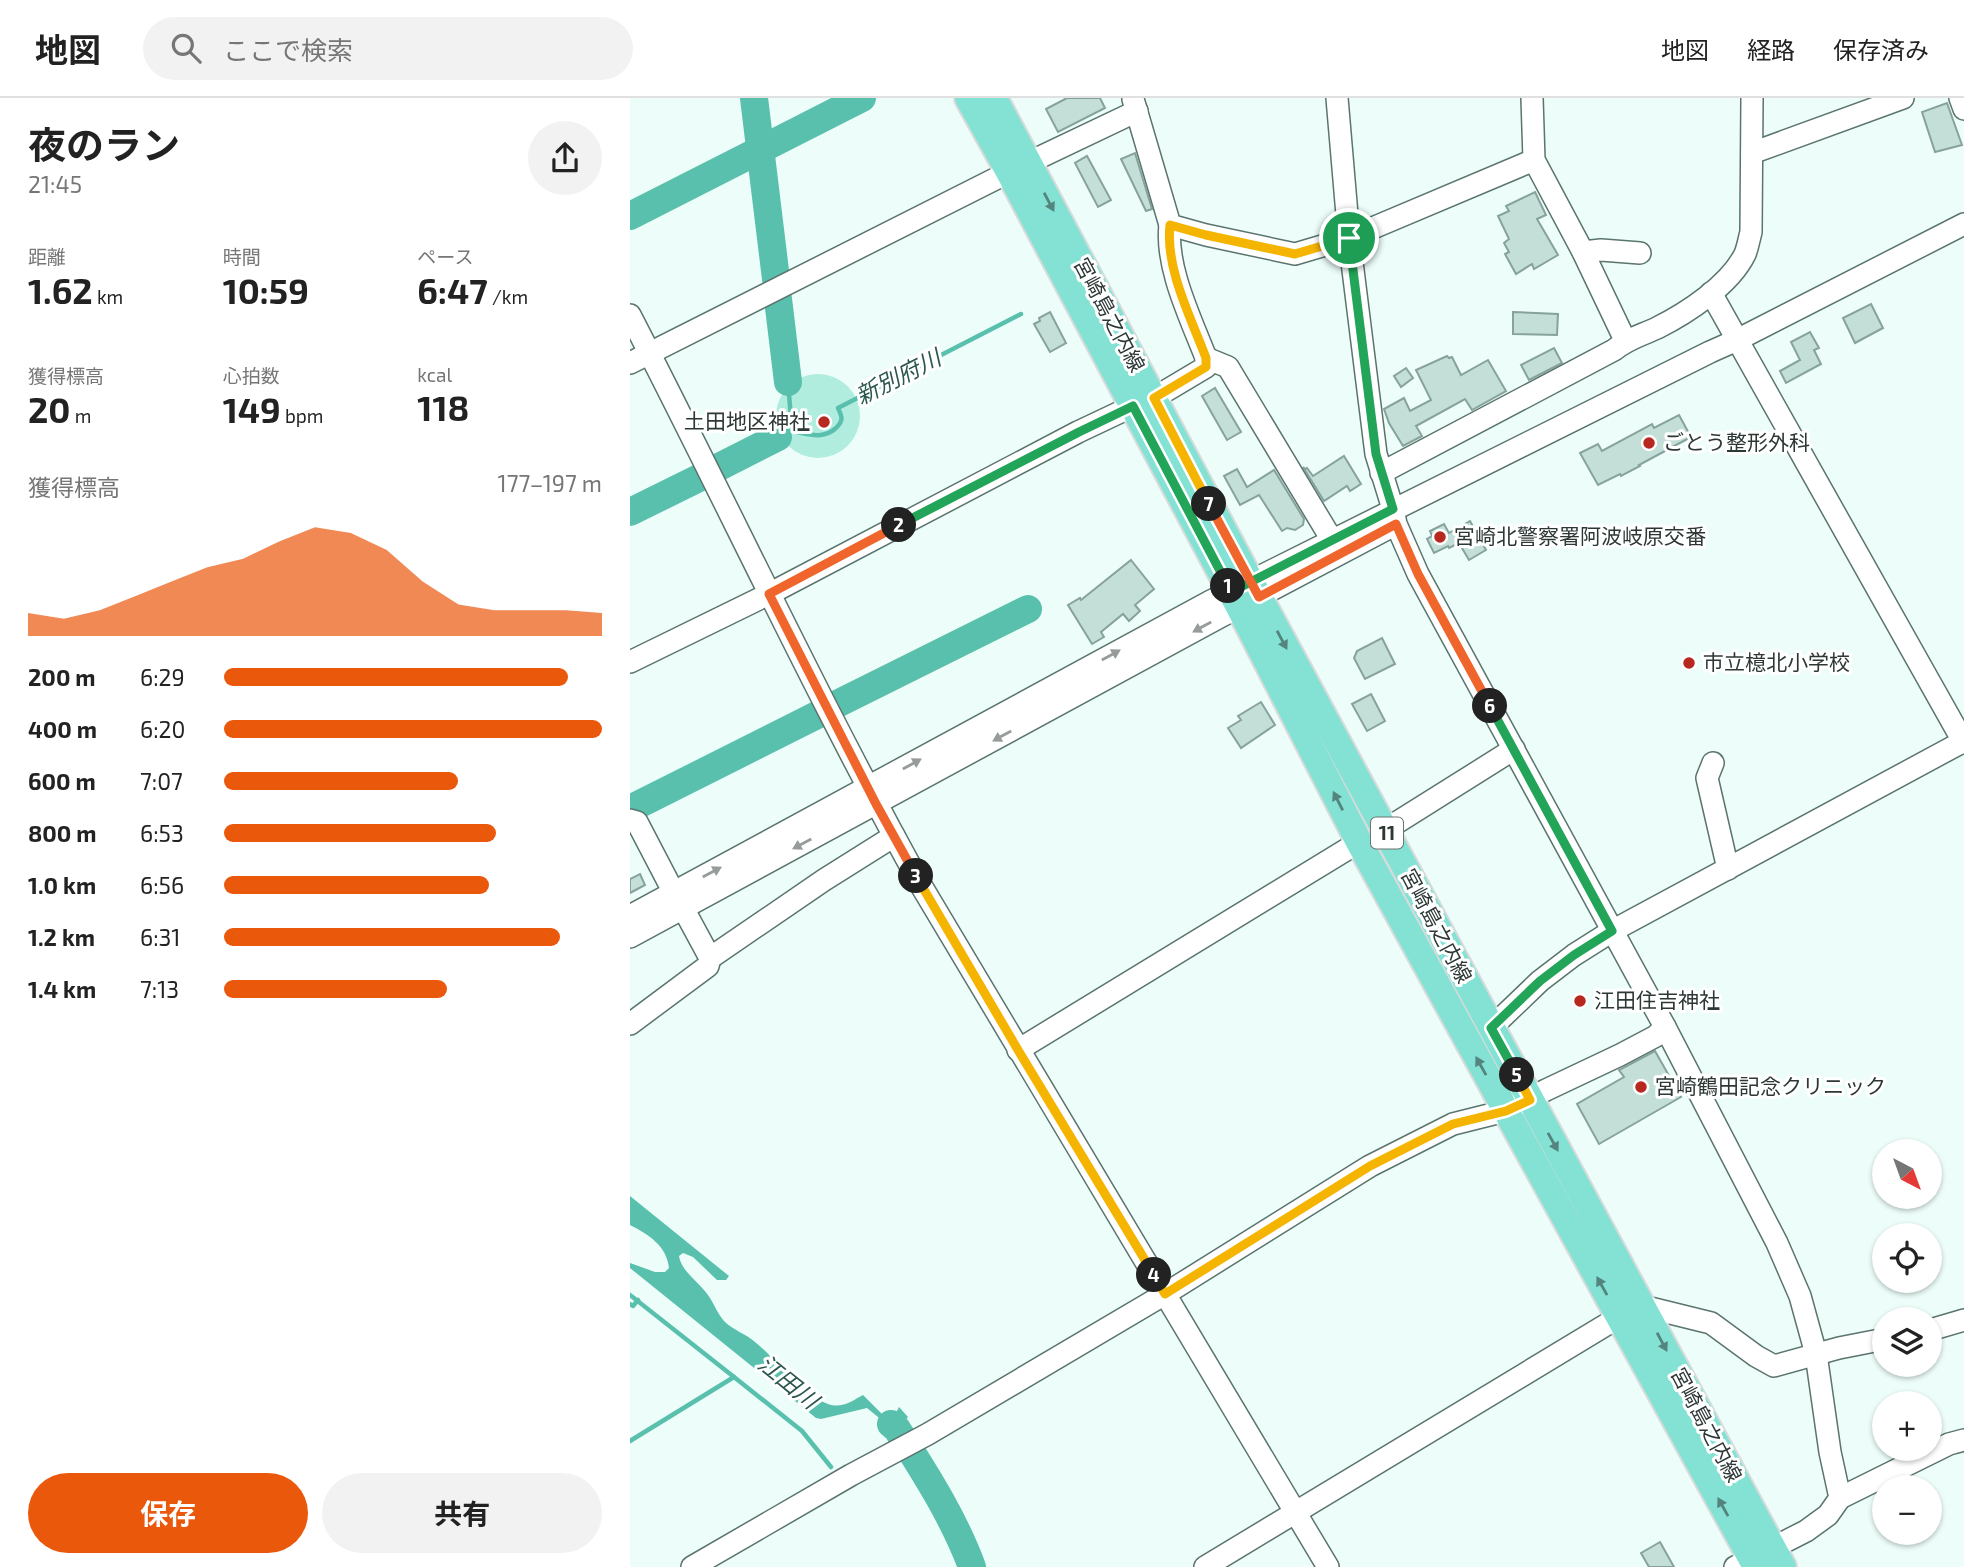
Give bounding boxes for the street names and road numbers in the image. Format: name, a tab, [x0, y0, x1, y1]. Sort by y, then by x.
street label: 宮崎島之内線	[1070, 253, 1151, 376]
road number: 11	[1371, 818, 1403, 848]
street label: 宮崎島之内線	[1397, 864, 1478, 987]
street label: 宮崎島之内線	[1667, 1363, 1748, 1486]

